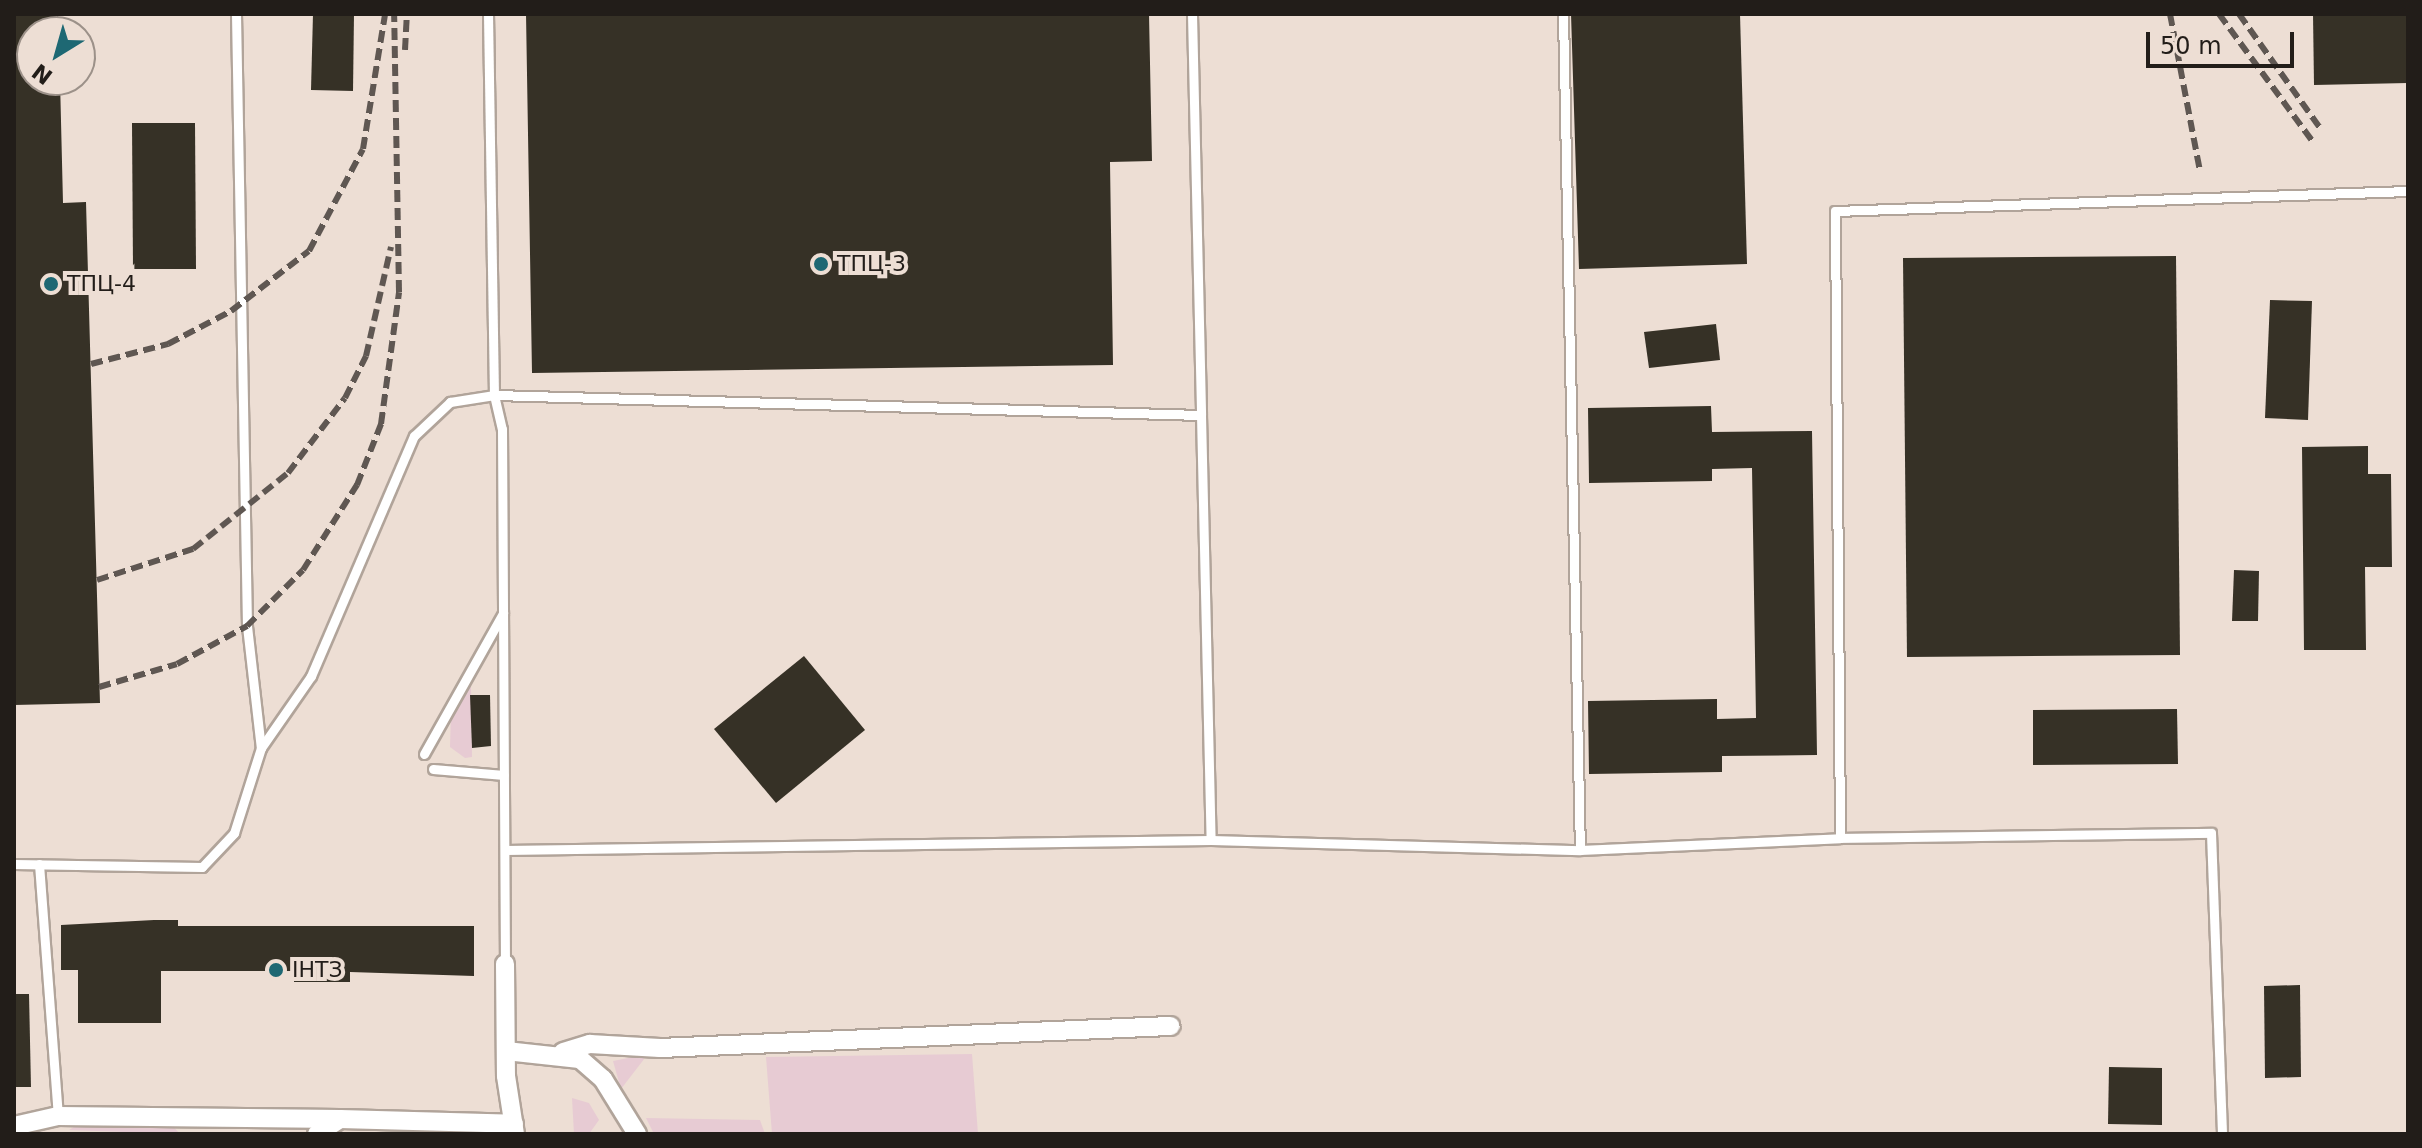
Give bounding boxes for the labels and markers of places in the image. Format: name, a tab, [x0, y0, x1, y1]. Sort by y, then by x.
place label: ТПЦ-3	[837, 251, 906, 277]
marker: ТПЦ-3	[812, 255, 830, 273]
place label: ТПЦ-4	[67, 271, 136, 297]
marker: ТПЦ-4	[42, 275, 60, 293]
place label: ІНТЗ	[292, 957, 343, 983]
marker: ІНТЗ	[267, 961, 285, 979]

